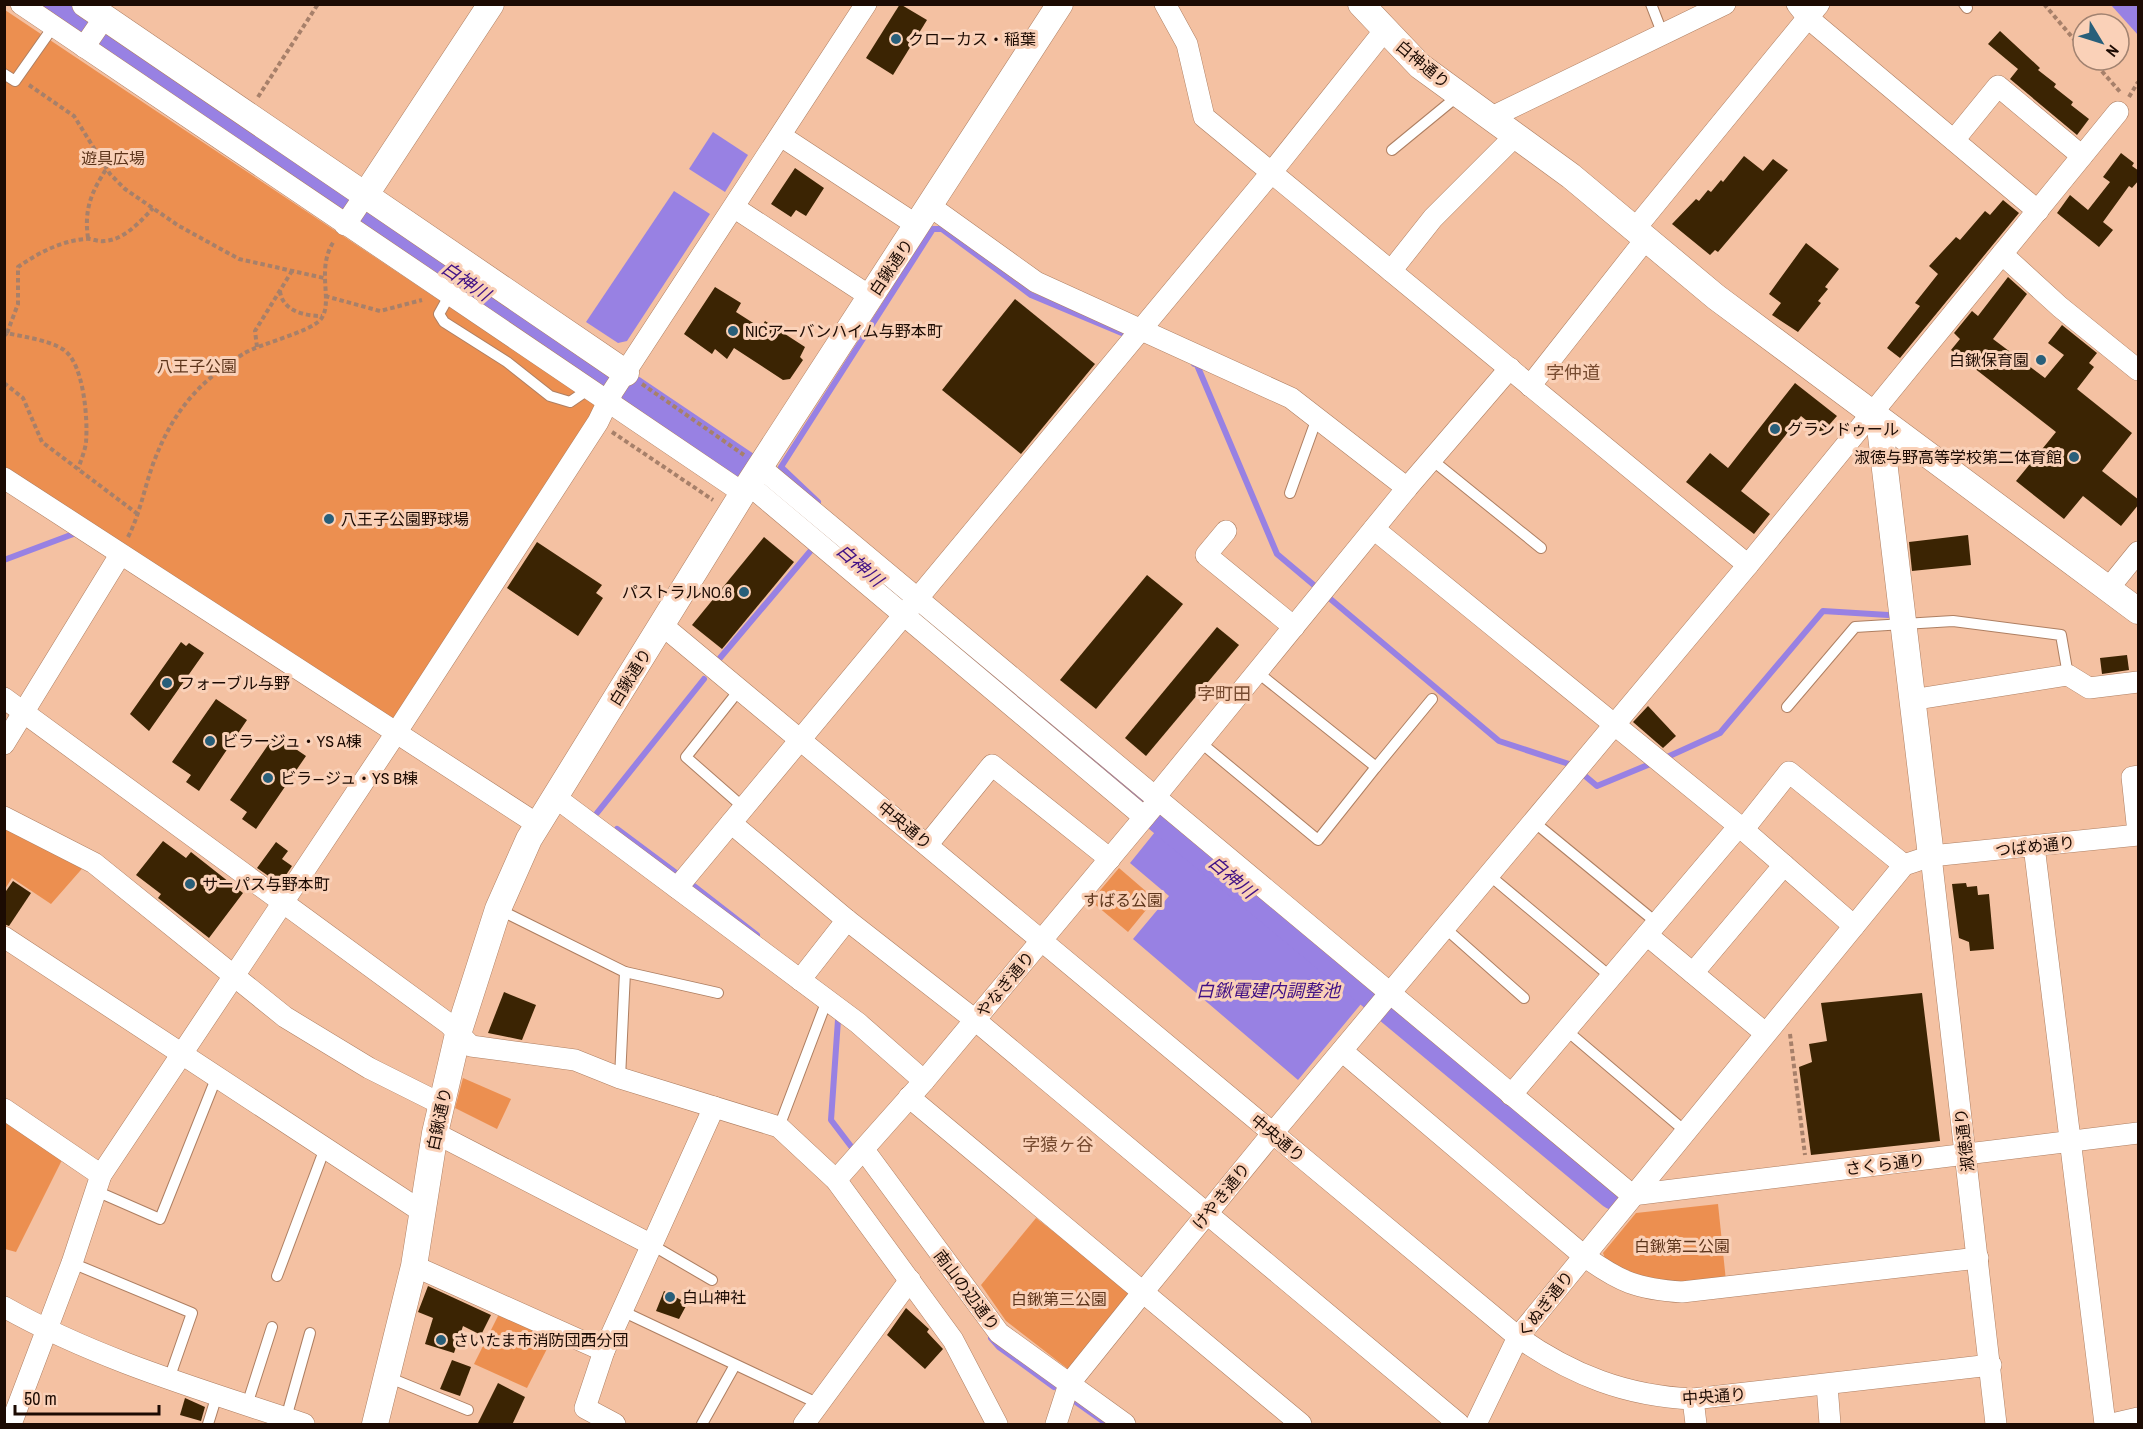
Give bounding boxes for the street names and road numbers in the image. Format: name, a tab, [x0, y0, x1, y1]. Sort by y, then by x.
street label: 白神通り	[1391, 35, 1455, 93]
street label: 白鍬通り	[864, 234, 918, 300]
street label: 白鍬通り	[604, 644, 656, 710]
street label: 中央通り	[873, 796, 937, 854]
street label: つばめ通り	[1994, 831, 2076, 861]
street label: やなぎ通り	[971, 946, 1039, 1022]
street label: 白鍬通り	[422, 1085, 456, 1153]
street label: 淑徳通り	[1949, 1107, 1979, 1173]
street label: 中央通り	[1246, 1109, 1310, 1167]
street label: さくら通り	[1844, 1148, 1926, 1180]
street label: けやき通り	[1187, 1158, 1255, 1234]
street label: 南山の辺通り	[929, 1245, 1005, 1335]
street label: くぬぎ通り	[1512, 1266, 1578, 1342]
street label: 中央通り	[1681, 1383, 1747, 1409]

